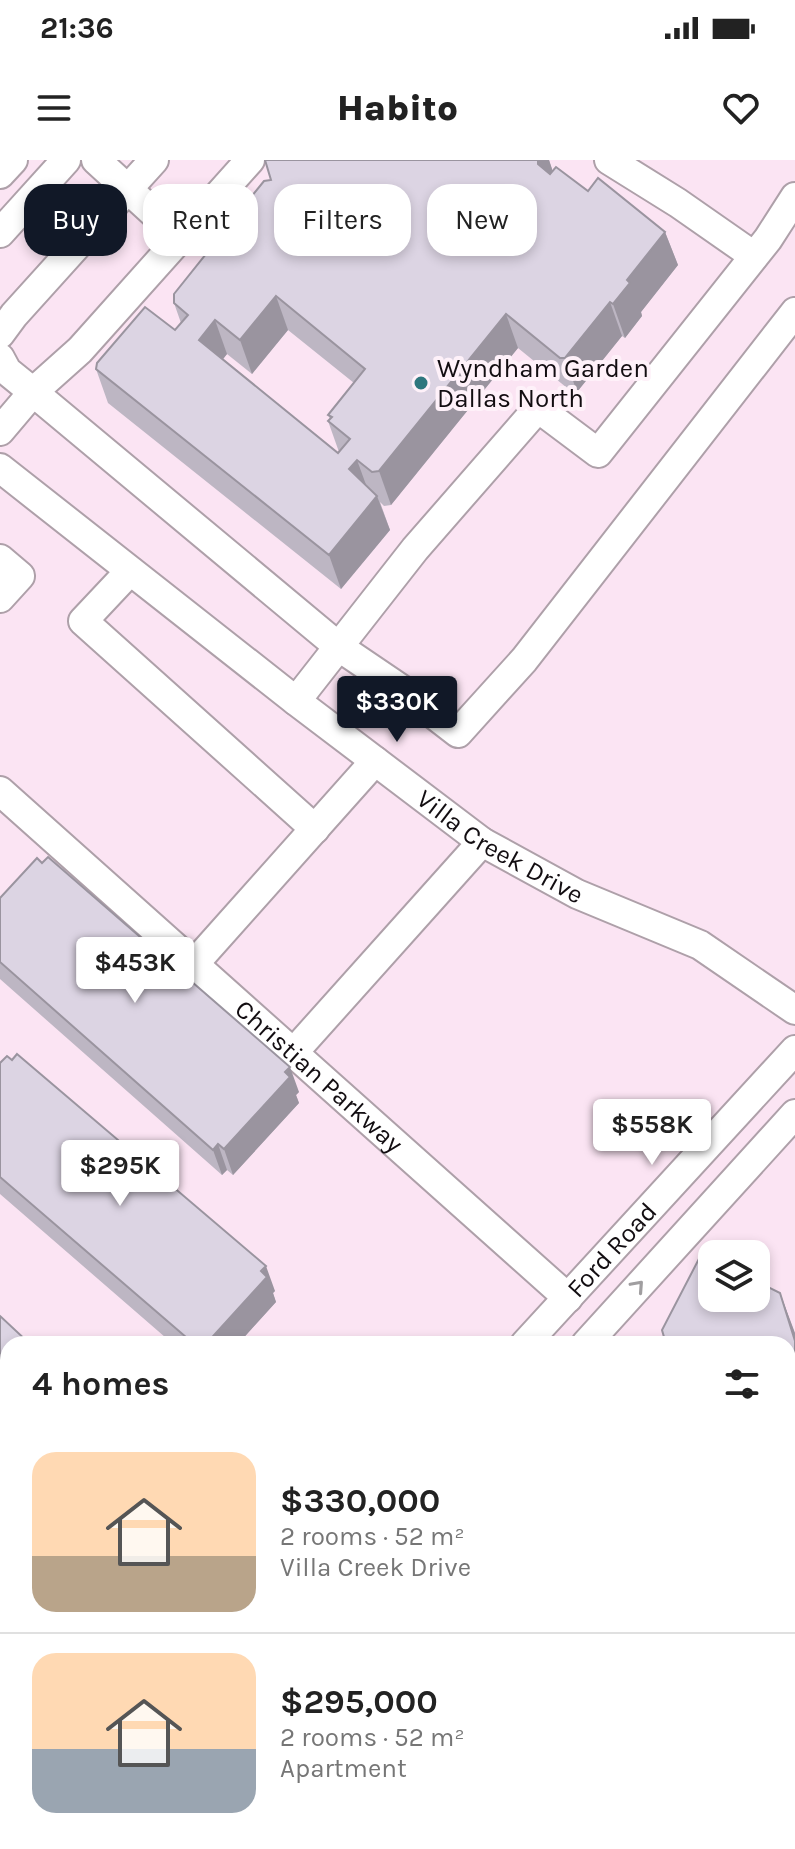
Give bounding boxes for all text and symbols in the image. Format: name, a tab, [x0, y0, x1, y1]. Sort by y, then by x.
text: 21:36	[40, 10, 114, 46]
icon: menu	[32, 86, 76, 130]
icon: heart	[719, 86, 763, 130]
text: Habito	[337, 87, 458, 129]
chip: Buy	[24, 184, 127, 256]
chip: Rent	[143, 184, 258, 256]
chip: Filters	[274, 184, 411, 256]
chip: New	[427, 184, 537, 256]
place label: Wyndham Garden Dallas North	[437, 353, 649, 414]
marker: Wyndham Garden Dallas North	[412, 374, 430, 392]
pin: $330K	[341, 676, 453, 744]
text: $330K	[355, 686, 439, 717]
street label: Villa Creek Drive	[411, 783, 589, 910]
pin: $453K	[79, 937, 191, 1005]
text: $453K	[94, 947, 176, 978]
street label: Christian Parkway	[229, 993, 410, 1159]
pin: $558K	[596, 1099, 708, 1167]
text: $558K	[611, 1109, 693, 1140]
pin: $295K	[64, 1140, 176, 1208]
text: $295K	[79, 1150, 161, 1181]
street label: Ford Road	[560, 1196, 663, 1304]
map controls	[698, 1240, 770, 1312]
button: layers	[698, 1240, 770, 1312]
one-way arrow	[629, 1281, 643, 1296]
icon: filters	[720, 1362, 764, 1406]
text: 4 homes	[32, 1364, 169, 1404]
text: $330,000	[280, 1481, 440, 1521]
icon: home	[96, 1484, 192, 1580]
text: 2 rooms · 52 m²	[280, 1521, 465, 1552]
text: Villa Creek Drive	[280, 1552, 471, 1583]
text: $295,000	[280, 1682, 438, 1722]
icon: home	[96, 1685, 192, 1781]
text: 2 rooms · 52 m²	[280, 1722, 465, 1753]
text: Apartment	[280, 1753, 407, 1784]

